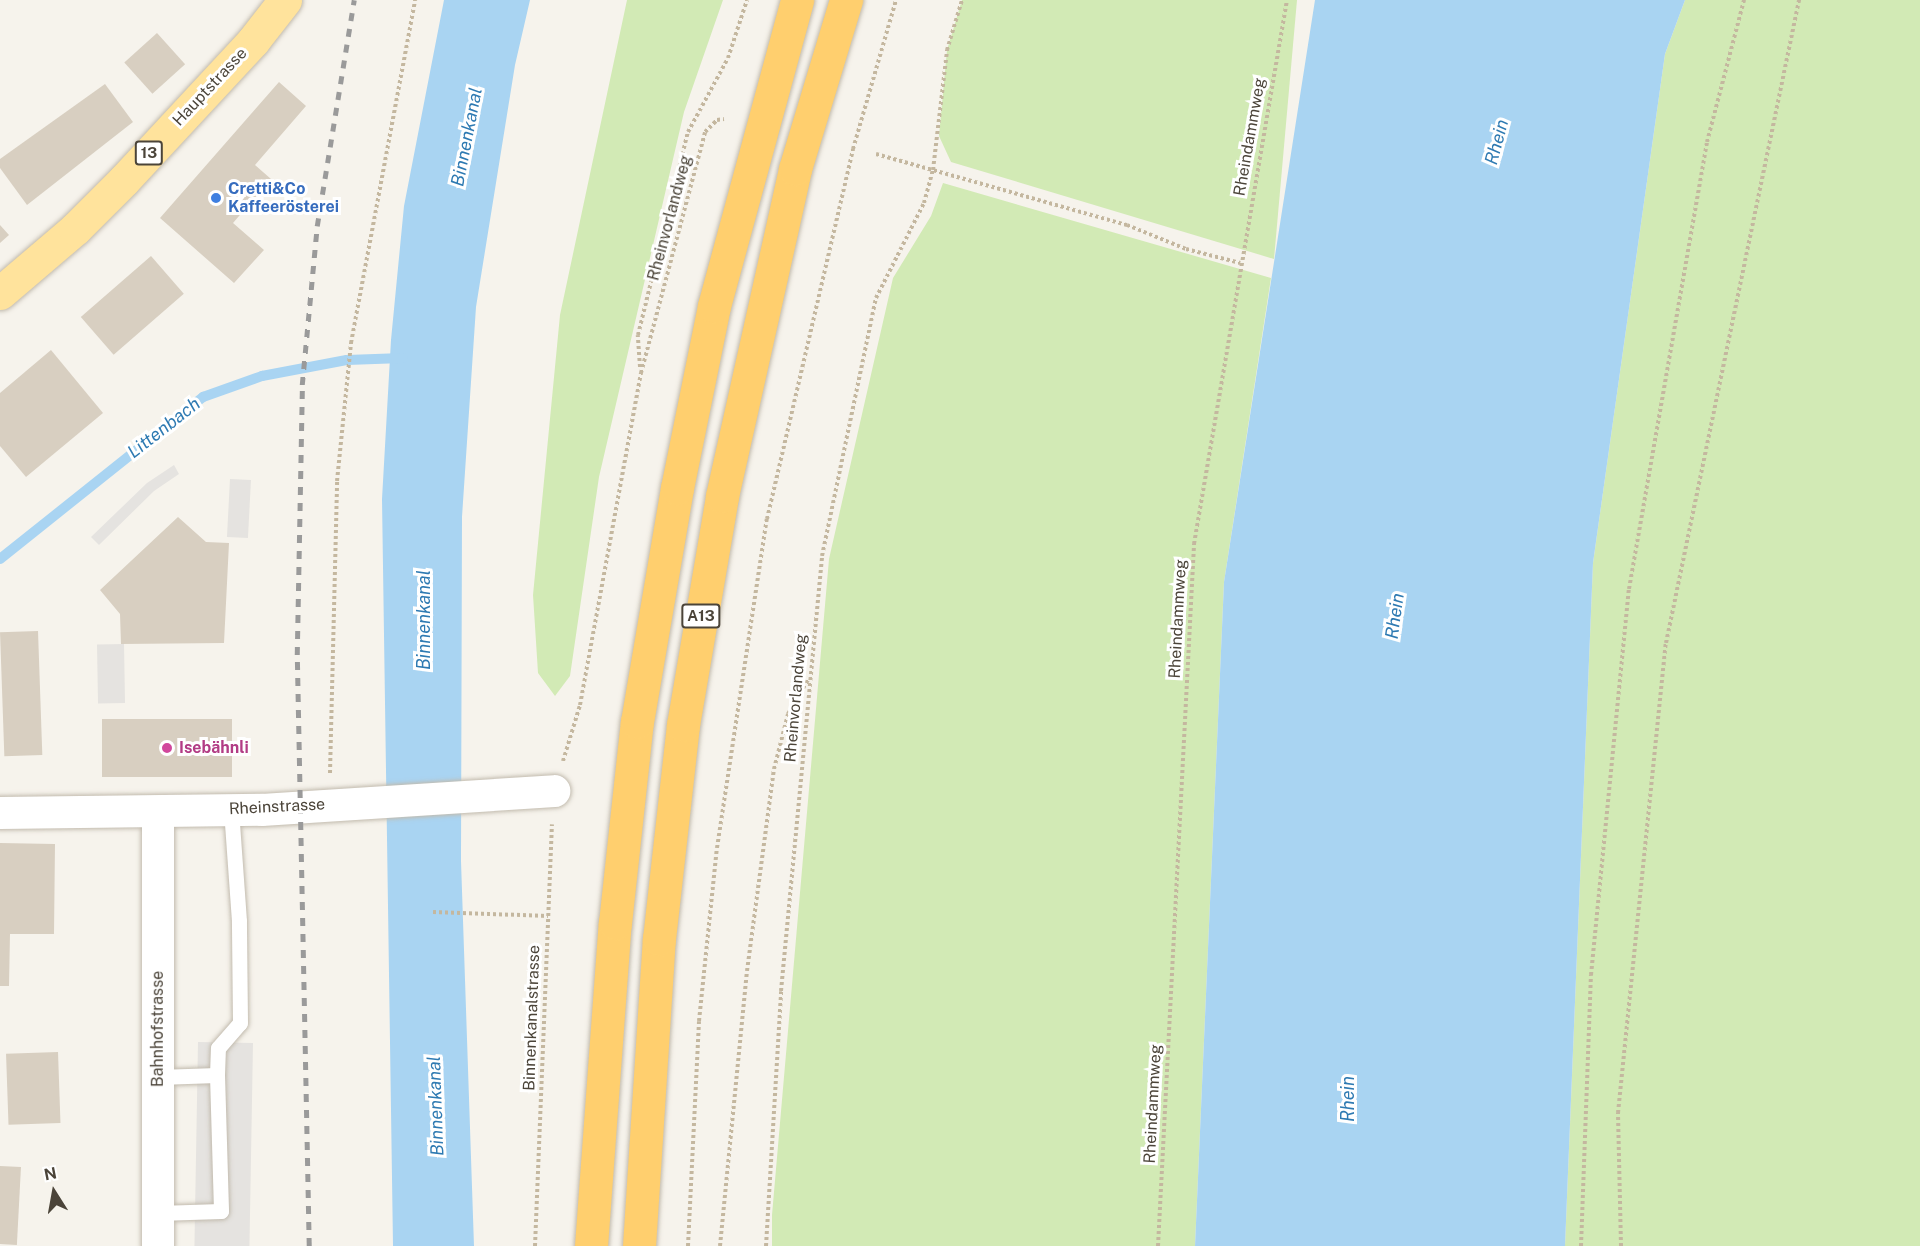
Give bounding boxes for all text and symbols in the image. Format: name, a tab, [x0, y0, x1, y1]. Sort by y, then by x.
street label: Hauptstrasse	[169, 44, 251, 130]
street label: Rheindammweg	[1230, 77, 1270, 197]
water label: Binnenkanal	[447, 86, 487, 188]
water label: Rhein	[1481, 117, 1513, 167]
road number: 13	[134, 141, 164, 165]
street label: Rheinvorlandweg	[644, 153, 696, 283]
place label: Cretti&Co Kaffeerösterei	[228, 179, 339, 217]
marker: Cretti&Co Kaffeerösterei	[209, 191, 223, 205]
water label: Littenbach	[123, 393, 205, 463]
street label: Rheindammweg	[1165, 559, 1191, 679]
water label: Binnenkanal	[413, 570, 435, 670]
water label: Rhein	[1381, 592, 1409, 640]
road number: A13	[680, 604, 722, 628]
street label: Rheinvorlandweg	[781, 633, 811, 763]
place label: Isebähnli	[179, 738, 249, 758]
marker: Isebähnli	[160, 741, 174, 755]
street label: Rheinstrasse	[228, 795, 326, 819]
street label: Binnenkanalstrasse	[520, 945, 544, 1091]
street label: Bahnhofstrasse	[148, 971, 168, 1087]
street label: Rheindammweg	[1140, 1044, 1166, 1164]
water label: Binnenkanal	[423, 1056, 449, 1156]
water label: Rhein	[1337, 1076, 1359, 1122]
north arrow	[24, 1162, 84, 1222]
text: N	[43, 1163, 58, 1184]

